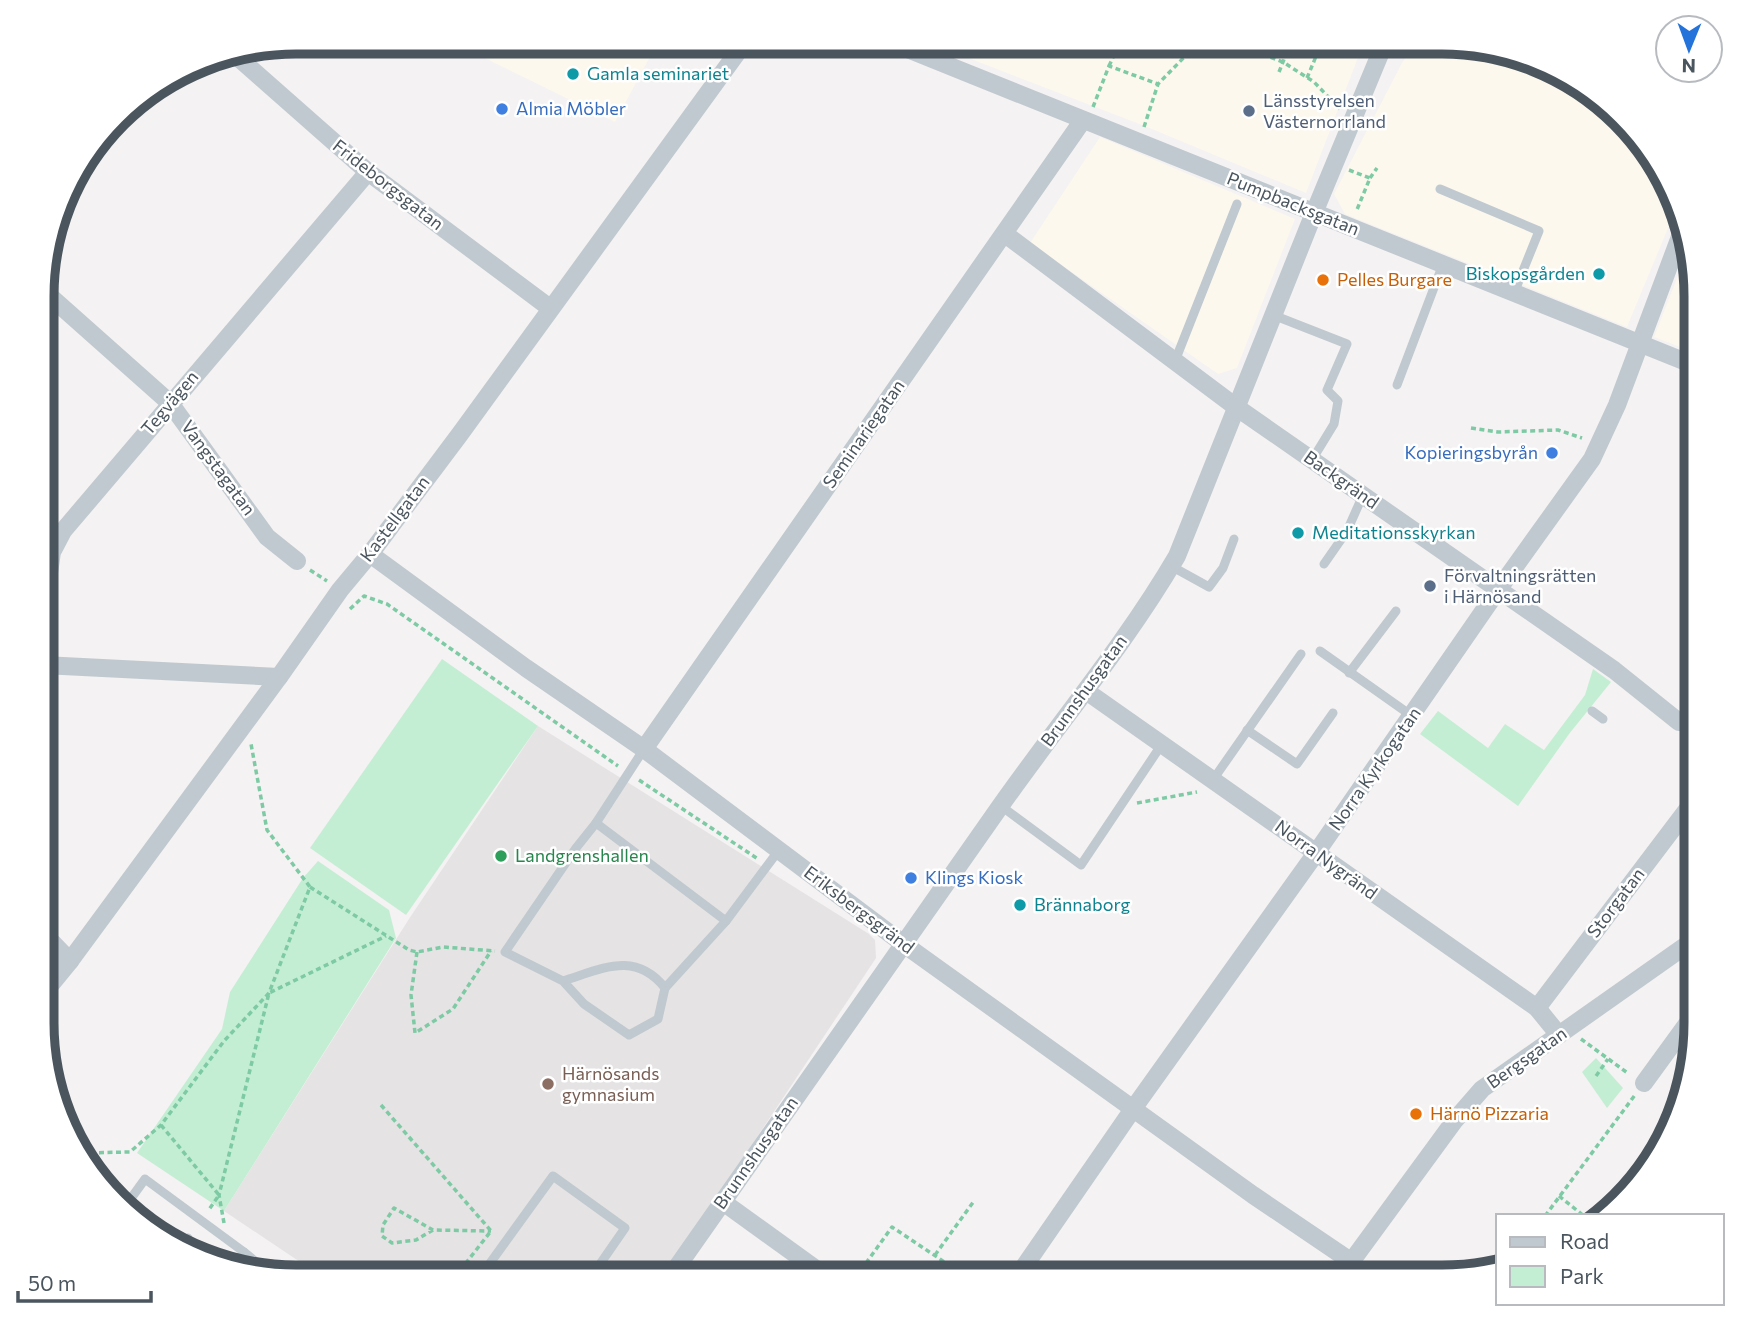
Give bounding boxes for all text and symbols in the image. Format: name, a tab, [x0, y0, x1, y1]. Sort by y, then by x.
north arrow	[1654, 14, 1724, 84]
text: N	[1681, 55, 1696, 78]
place label: Gamla seminariet	[587, 62, 729, 84]
marker: Gamla seminariet	[565, 66, 581, 82]
place label: Länsstyrelsen Västernorrland	[1263, 89, 1386, 132]
place label: Almia Möbler	[516, 97, 626, 119]
marker: Almia Möbler	[494, 101, 510, 117]
marker: Länsstyrelsen Västernorrland	[1241, 103, 1257, 119]
street label: Frideborgsgatan	[329, 134, 448, 234]
street label: Pumpbacksgatan	[1224, 167, 1363, 240]
place label: Biskopsgården	[1466, 262, 1585, 284]
marker: Biskopsgården	[1591, 266, 1607, 282]
place label: Pelles Burgare	[1337, 268, 1452, 290]
marker: Pelles Burgare	[1315, 272, 1331, 288]
street label: Tegvägen	[136, 366, 202, 439]
street label: Seminariegatan	[818, 375, 909, 492]
street label: Vangstagatan	[177, 416, 261, 519]
place label: Kopieringsbyrån	[1405, 441, 1538, 463]
street label: Backgränd	[1300, 445, 1383, 513]
marker: Kopieringsbyrån	[1544, 445, 1560, 461]
street label: Kastellgatan	[355, 471, 434, 566]
place label: Meditationsskyrkan	[1312, 521, 1476, 543]
marker: Meditationsskyrkan	[1290, 525, 1306, 541]
place label: Förvaltningsrätten i Härnösand	[1444, 564, 1596, 607]
marker: Förvaltningsrätten i Härnösand	[1422, 578, 1438, 594]
street label: Brunnshusgatan	[1035, 630, 1131, 750]
street label: Norra Kyrkogatan	[1323, 702, 1425, 834]
street label: Norra Nygränd	[1271, 815, 1382, 904]
place label: Landgrenshallen	[515, 844, 649, 866]
marker: Landgrenshallen	[493, 848, 509, 864]
street label: Eriksbergsgränd	[800, 861, 919, 958]
street label: Storgatan	[1582, 863, 1649, 942]
place label: Klings Kiosk	[925, 866, 1023, 888]
marker: Klings Kiosk	[903, 870, 919, 886]
place label: Brännaborg	[1034, 893, 1131, 915]
marker: Brännaborg	[1012, 897, 1028, 913]
street label: Bergsgatan	[1482, 1022, 1571, 1093]
place label: Härnösands gymnasium	[562, 1062, 659, 1105]
marker: Härnösands gymnasium	[540, 1076, 556, 1092]
street label: Brunnshusgatan	[708, 1092, 802, 1213]
place label: Härnö Pizzaria	[1430, 1102, 1549, 1124]
marker: Härnö Pizzaria	[1408, 1106, 1424, 1122]
legend	[1496, 1214, 1724, 1305]
text: Road	[1560, 1228, 1609, 1253]
scale bar	[18, 1260, 150, 1304]
text: Park	[1560, 1263, 1604, 1288]
text: 50 m	[28, 1270, 76, 1295]

